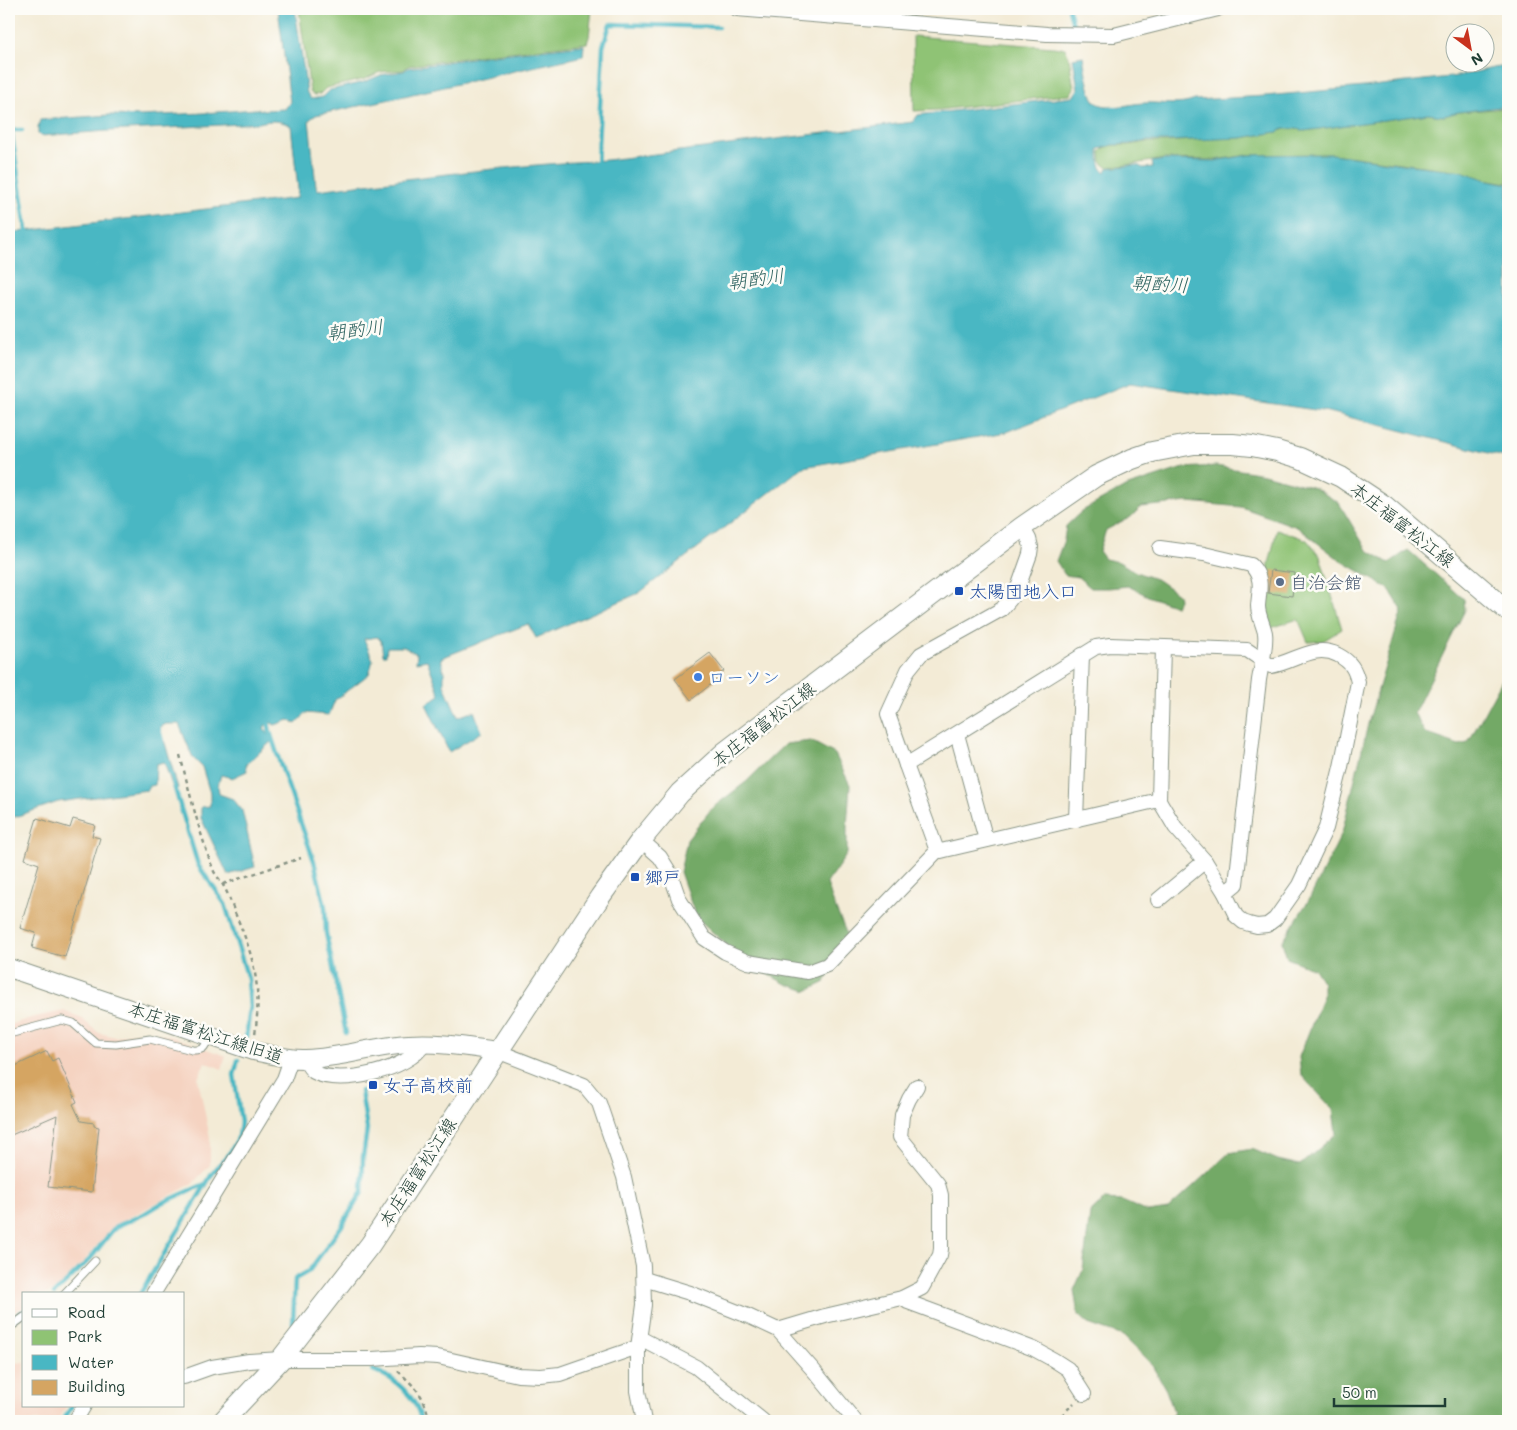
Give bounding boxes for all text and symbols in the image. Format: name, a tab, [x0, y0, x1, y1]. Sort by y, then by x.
north arrow	[1444, 22, 1494, 72]
text: N	[1468, 49, 1487, 70]
water label: 朝酌川	[726, 262, 786, 294]
water label: 朝酌川	[1131, 269, 1189, 297]
water label: 朝酌川	[325, 313, 385, 345]
street label: 本庄福富松江線	[1346, 476, 1460, 572]
place label: 自治会館	[1290, 570, 1362, 594]
marker: 自治会館	[1274, 576, 1286, 588]
place label: 太陽団地入口	[969, 579, 1077, 603]
marker: 太陽団地入口	[953, 585, 965, 597]
place label: ローソン	[708, 665, 780, 689]
marker: ローソン	[692, 671, 704, 683]
street label: 本庄福富松江線	[706, 676, 820, 772]
place label: 郷戸	[645, 865, 681, 889]
marker: 郷戸	[629, 871, 641, 883]
street label: 本庄福富松江線旧道	[125, 996, 287, 1068]
place label: 女子高校前	[383, 1073, 473, 1097]
marker: 女子高校前	[367, 1079, 379, 1091]
street label: 本庄福富松江線	[373, 1113, 461, 1231]
legend	[22, 1292, 185, 1408]
text: Road	[68, 1302, 105, 1322]
text: Park	[68, 1326, 102, 1346]
text: Water	[68, 1352, 114, 1372]
scale bar	[1334, 1375, 1446, 1407]
text: Building	[68, 1376, 125, 1396]
text: 50 m	[1342, 1382, 1377, 1402]

